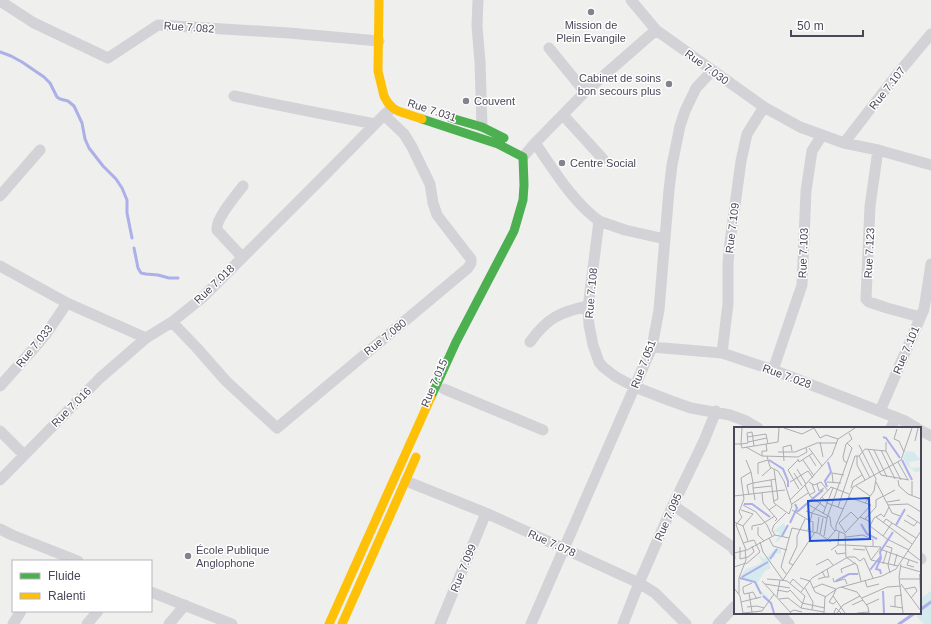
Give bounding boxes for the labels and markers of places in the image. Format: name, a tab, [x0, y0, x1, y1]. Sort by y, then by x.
marker: Mission de Plein Evangile	[586, 7, 596, 17]
place label: Mission de Plein Evangile	[556, 19, 626, 44]
place label: Cabinet de soins bon secours plus	[578, 72, 661, 97]
marker: Cabinet de soins bon secours plus	[664, 79, 674, 89]
place label: Couvent	[474, 95, 515, 107]
marker: Couvent	[461, 96, 471, 106]
place label: Centre Social	[570, 157, 636, 169]
marker: Centre Social	[557, 158, 567, 168]
place label: École Publique Anglophone	[196, 544, 269, 569]
marker: École Publique Anglophone	[183, 551, 193, 561]

